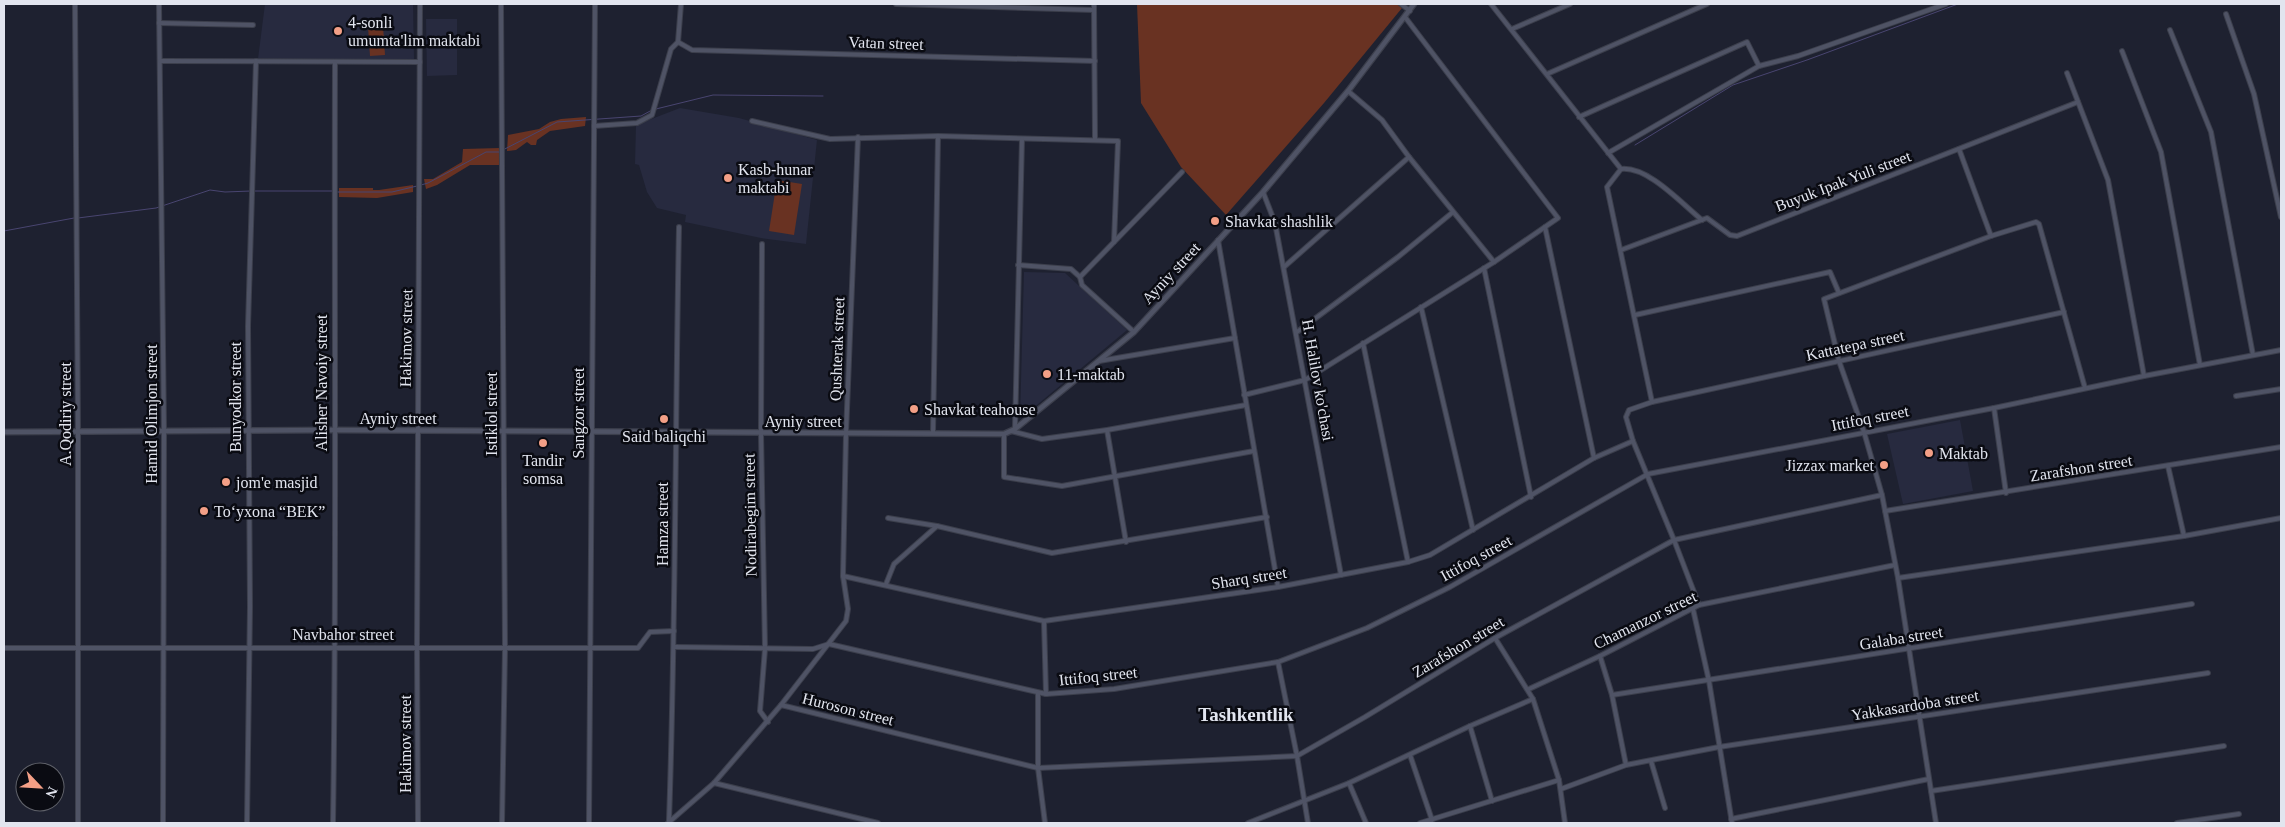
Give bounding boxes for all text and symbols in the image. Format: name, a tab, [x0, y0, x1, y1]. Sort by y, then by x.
place label: 4-sonli umumta'lim maktabi	[348, 14, 481, 49]
marker: 4-sonli umumta'lim maktabi	[332, 25, 344, 37]
street label: Vatan street	[848, 33, 924, 53]
street label: Buyuk Ipak Yuli street	[1773, 147, 1914, 216]
place label: Kasb-hunar maktabi	[738, 161, 813, 196]
marker: Kasb-hunar maktabi	[722, 172, 734, 184]
place label: Shavkat shashlik	[1225, 213, 1333, 230]
marker: Shavkat shashlik	[1209, 215, 1221, 227]
street label: Ayniy street	[1138, 239, 1205, 308]
street label: Hakimov street	[397, 288, 415, 387]
street label: Qushterak street	[827, 296, 847, 401]
street label: Alisher Navoiy street	[313, 314, 331, 451]
street label: H. Halilov ko'chasi	[1299, 318, 1337, 443]
street label: Kattatepa street	[1804, 326, 1906, 365]
street label: Bunyodkor street	[227, 341, 245, 452]
street label: Hamid Olimjon street	[143, 344, 161, 484]
street label: A.Qodiriy street	[57, 361, 75, 466]
place label: 11-maktab	[1057, 366, 1125, 383]
street label: Sangzor street	[570, 367, 588, 459]
marker: 11-maktab	[1041, 368, 1053, 380]
street label: Istiklol street	[483, 371, 500, 456]
place label: Shavkat teahouse	[924, 401, 1036, 418]
street label: Ittifoq street	[1830, 402, 1911, 435]
marker: Shavkat teahouse	[908, 403, 920, 415]
street label: Ayniy street	[359, 410, 437, 428]
marker: Said baliqchi	[658, 413, 670, 425]
street label: Ayniy street	[764, 413, 842, 431]
place label: Said baliqchi	[622, 428, 707, 446]
marker: Tandir somsa	[537, 437, 549, 449]
place label: Maktab	[1939, 445, 1988, 462]
marker: Maktab	[1923, 447, 1935, 459]
street label: Zarafshon street	[2029, 451, 2134, 484]
place label: Tandir somsa	[522, 452, 564, 487]
street label: Nodirabegim street	[740, 453, 761, 577]
place label: Jizzax market	[1786, 457, 1875, 474]
marker: Jizzax market	[1878, 459, 1890, 471]
place label: jom'e masjid	[235, 474, 318, 492]
marker: jom'e masjid	[220, 476, 232, 488]
street label: Hamza street	[654, 481, 671, 566]
place label: To‘yxona “BEK”	[214, 503, 325, 521]
marker: To‘yxona “BEK”	[198, 505, 210, 517]
street label: Ittifoq street	[1437, 531, 1515, 585]
street label: Sharq street	[1210, 564, 1289, 593]
street label: Chamanzor street	[1591, 587, 1700, 652]
street label: Zarafshon street	[1409, 613, 1507, 681]
street label: Galaba street	[1858, 623, 1944, 653]
street label: Navbahor street	[292, 626, 394, 643]
street label: Ittifoq street	[1058, 663, 1139, 690]
street label: Yakkasardoba street	[1850, 686, 1980, 723]
street label: Huroson street	[800, 689, 896, 729]
street label: Hakimov street	[397, 694, 414, 793]
district label: Tashkentlik	[1198, 704, 1294, 725]
north arrow	[15, 762, 65, 812]
text: N	[42, 785, 60, 800]

